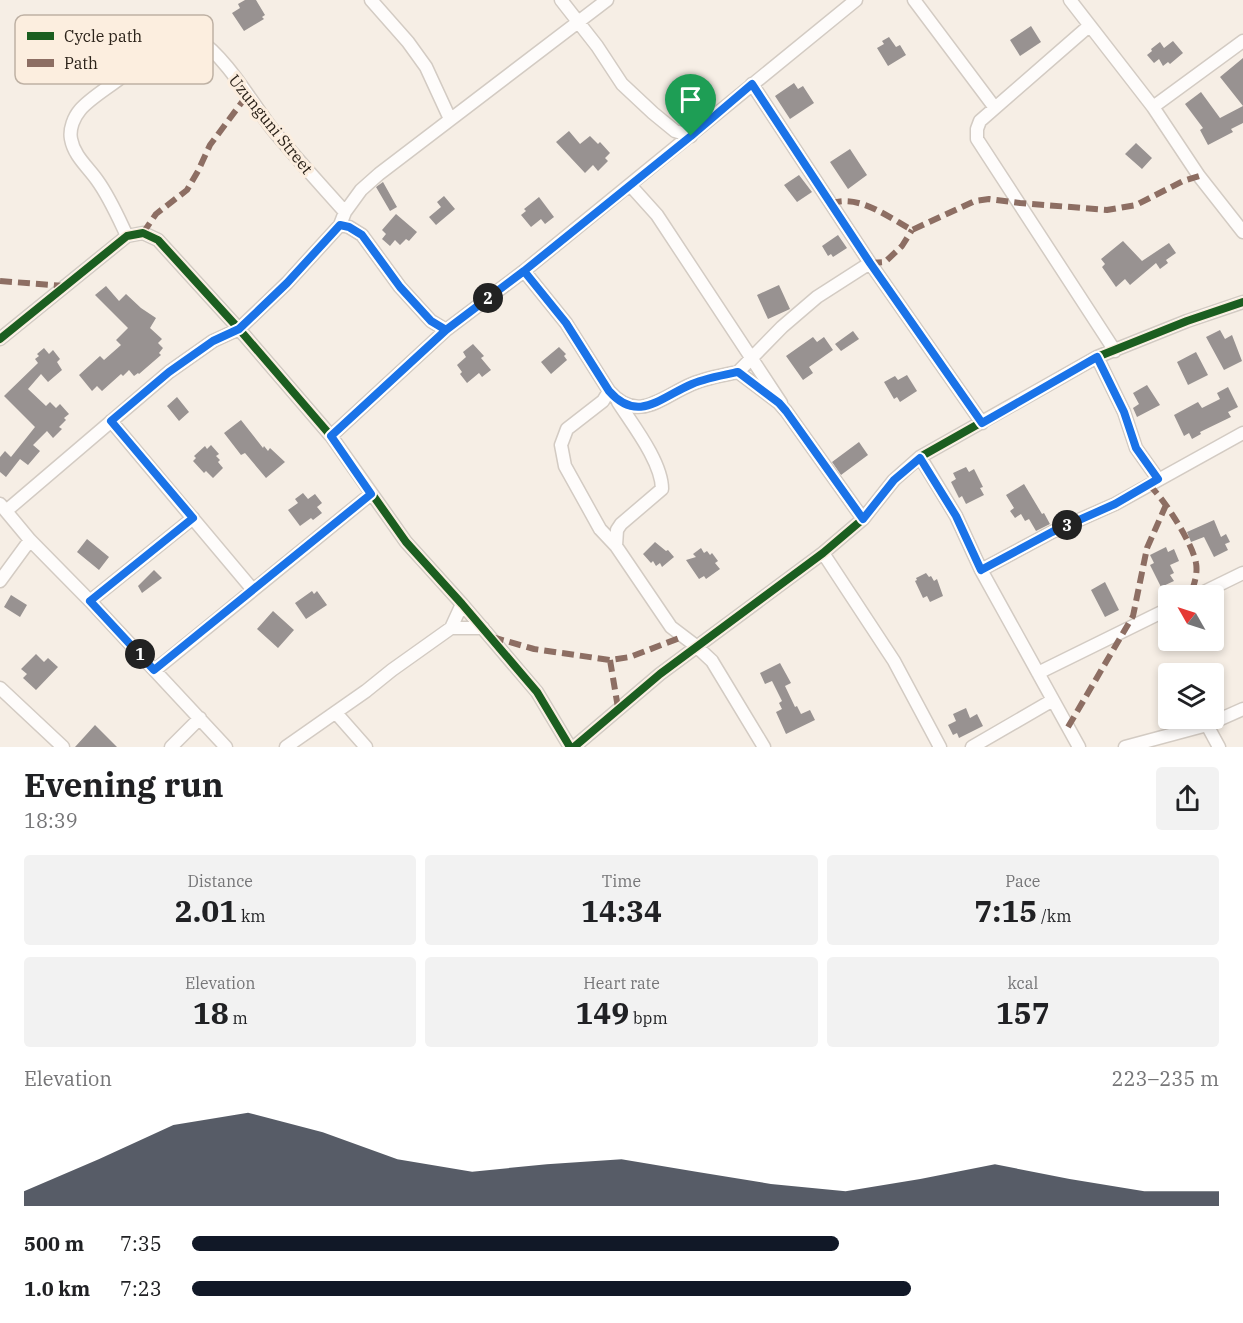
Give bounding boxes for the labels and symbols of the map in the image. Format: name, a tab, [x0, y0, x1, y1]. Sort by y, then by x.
legend	[15, 15, 213, 84]
text: Cycle path	[64, 26, 142, 46]
text: Path	[64, 53, 98, 73]
street label: Uzunguni Street	[225, 70, 318, 178]
pin	[665, 74, 716, 136]
pin: 2	[473, 283, 503, 313]
pin: 3	[1052, 510, 1082, 540]
north arrow	[1158, 585, 1224, 651]
pin: 1	[125, 639, 155, 669]

